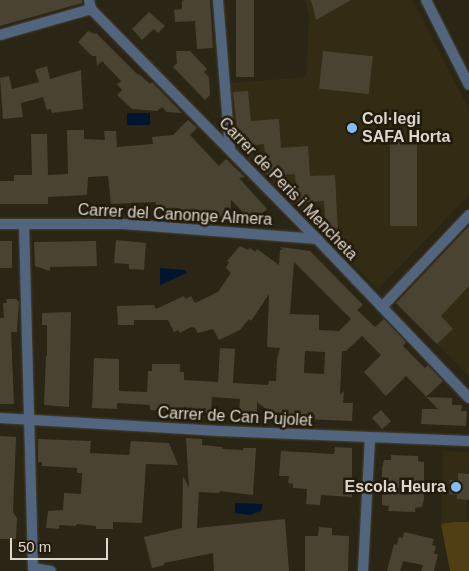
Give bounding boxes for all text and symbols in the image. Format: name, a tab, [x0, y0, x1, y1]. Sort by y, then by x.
place label: Col·legi SAFA Horta	[362, 109, 451, 147]
street label: Carrer de Peris i Mencheta	[215, 114, 361, 264]
marker: Col·legi SAFA Horta	[346, 122, 358, 134]
street label: Carrer del Canonge Almera	[77, 200, 273, 230]
street label: Carrer de Can Pujolet	[157, 403, 313, 431]
place label: Escola Heura	[345, 477, 446, 497]
marker: Escola Heura	[450, 481, 462, 493]
scale bar	[12, 528, 110, 560]
text: 50 m	[18, 538, 51, 555]

